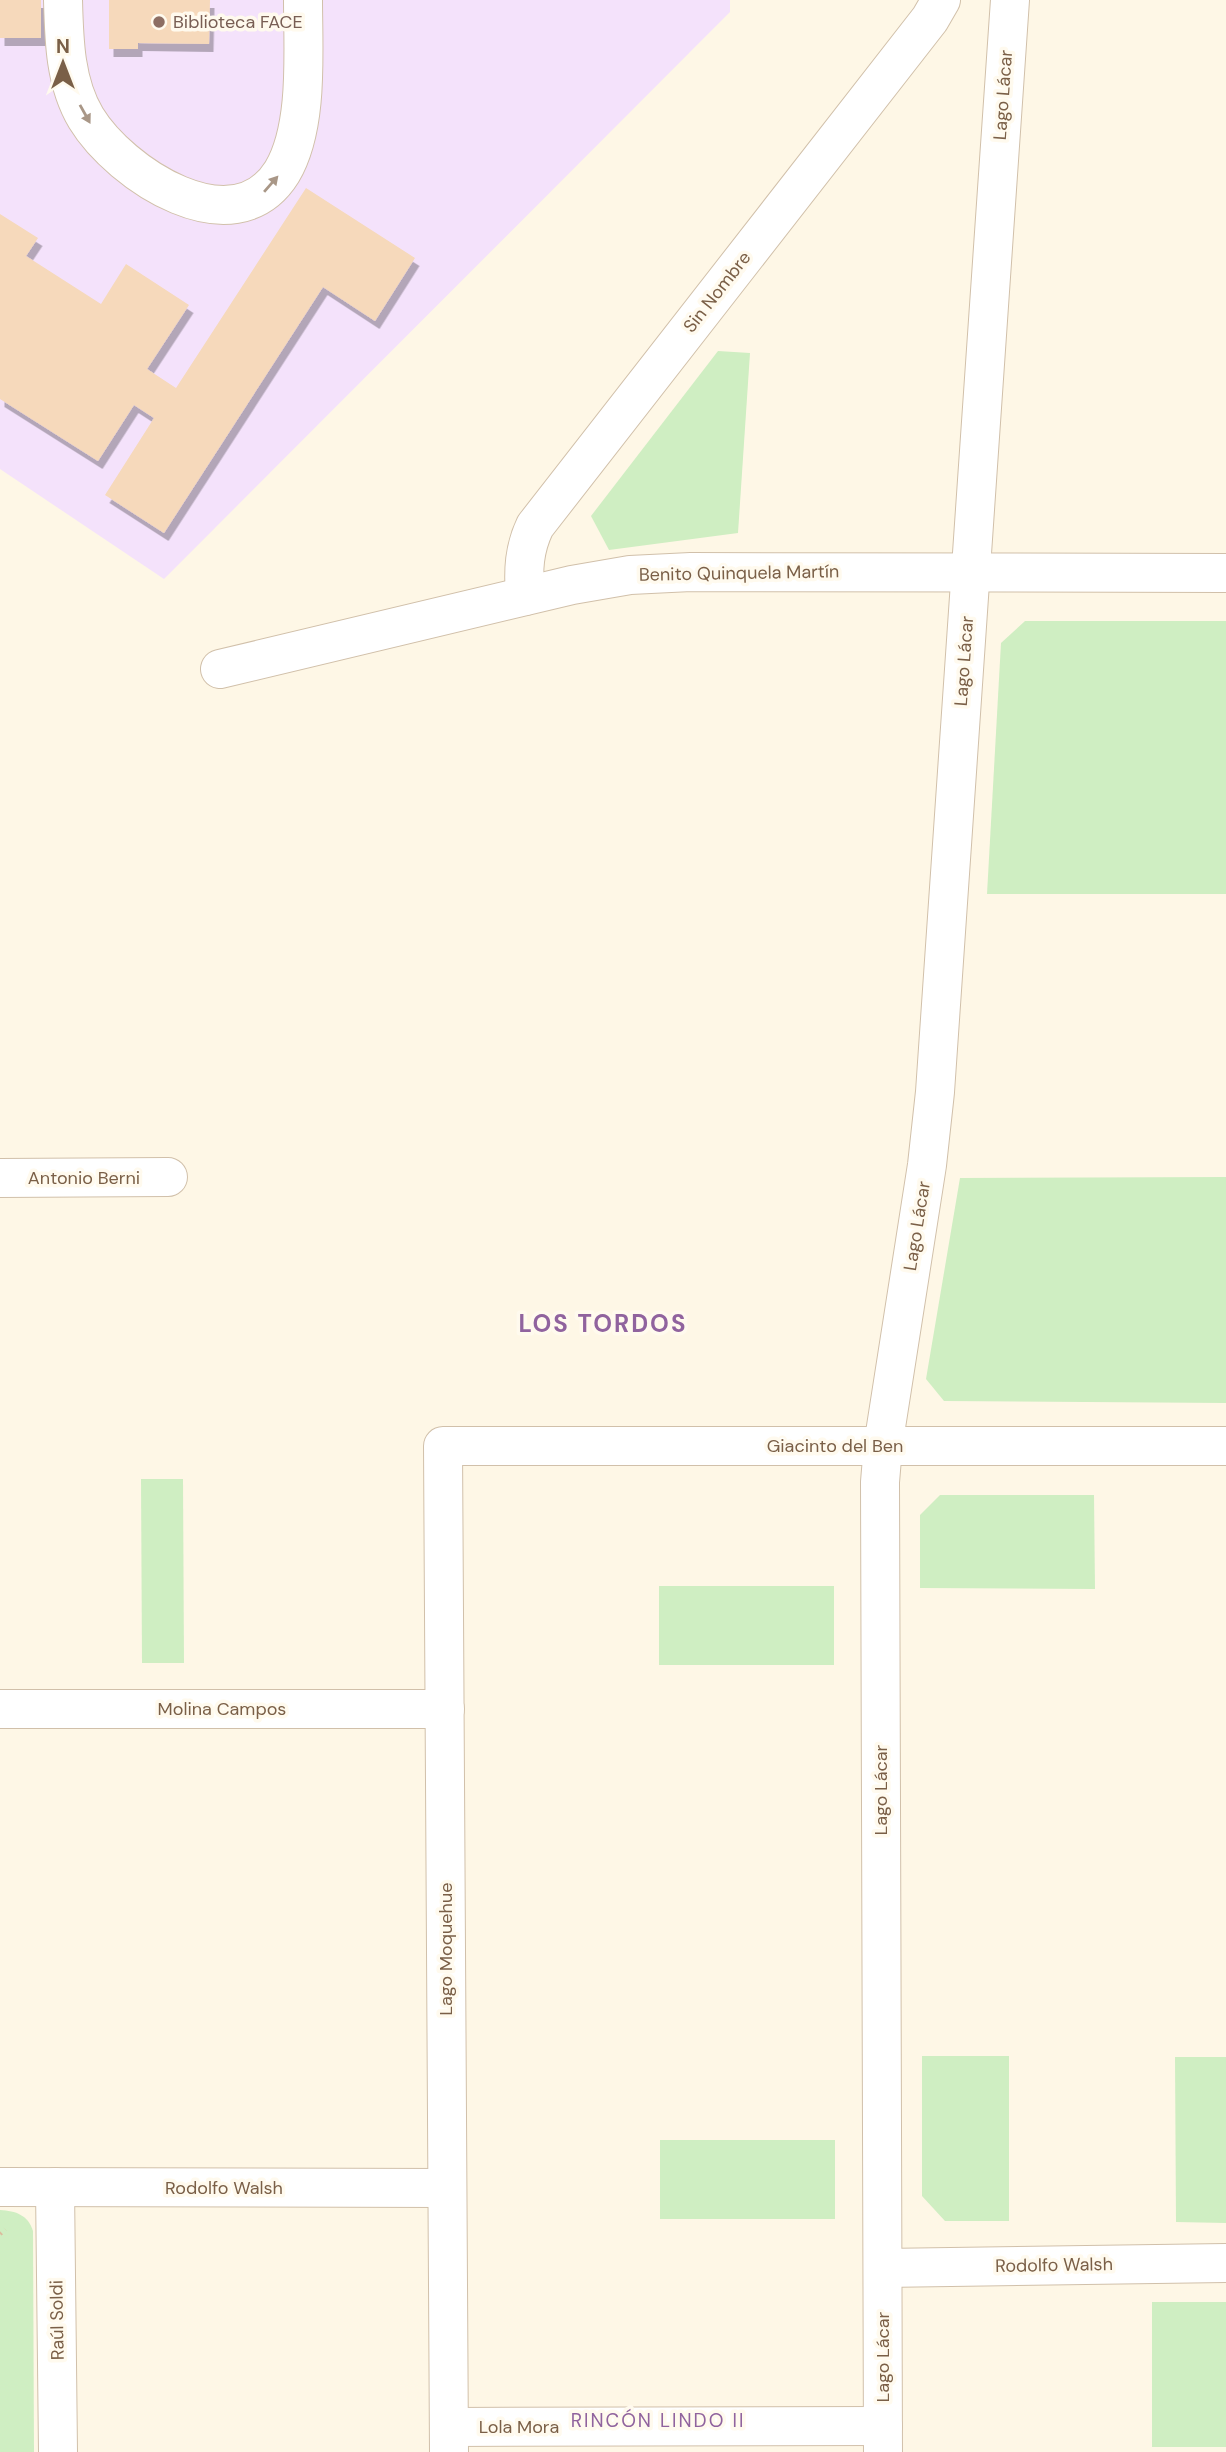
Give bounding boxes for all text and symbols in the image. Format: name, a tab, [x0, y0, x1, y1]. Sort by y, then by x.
place label: Biblioteca FACE	[173, 10, 303, 34]
marker: Biblioteca FACE	[151, 14, 167, 30]
north arrow	[28, 28, 98, 98]
text: N	[56, 34, 70, 59]
street label: Lago Lácar	[988, 49, 1018, 141]
one-way arrow	[79, 104, 91, 123]
one-way arrow	[263, 175, 279, 193]
street label: Sin Nombre	[678, 246, 756, 338]
street label: Benito Quinquela Martín	[639, 559, 839, 587]
street label: Lago Lácar	[949, 615, 979, 707]
street label: Antonio Berni	[28, 1166, 140, 1190]
street label: Lago Lácar	[898, 1179, 936, 1273]
district label: LOS TORDOS	[519, 1308, 687, 1339]
street label: Giacinto del Ben	[767, 1434, 903, 1458]
street label: Molina Campos	[158, 1697, 286, 1721]
street label: Lago Lácar	[869, 1744, 893, 1835]
street label: Lago Moquehue	[434, 1883, 458, 2015]
street label: Rodolfo Walsh	[165, 2176, 283, 2200]
street label: Rodolfo Walsh	[995, 2252, 1113, 2278]
street label: Raúl Soldi	[44, 2280, 70, 2360]
street label: Lago Lácar	[871, 2311, 895, 2402]
district label: RINCÓN LINDO II	[571, 2408, 745, 2433]
street label: Lola Mora	[479, 2415, 559, 2439]

